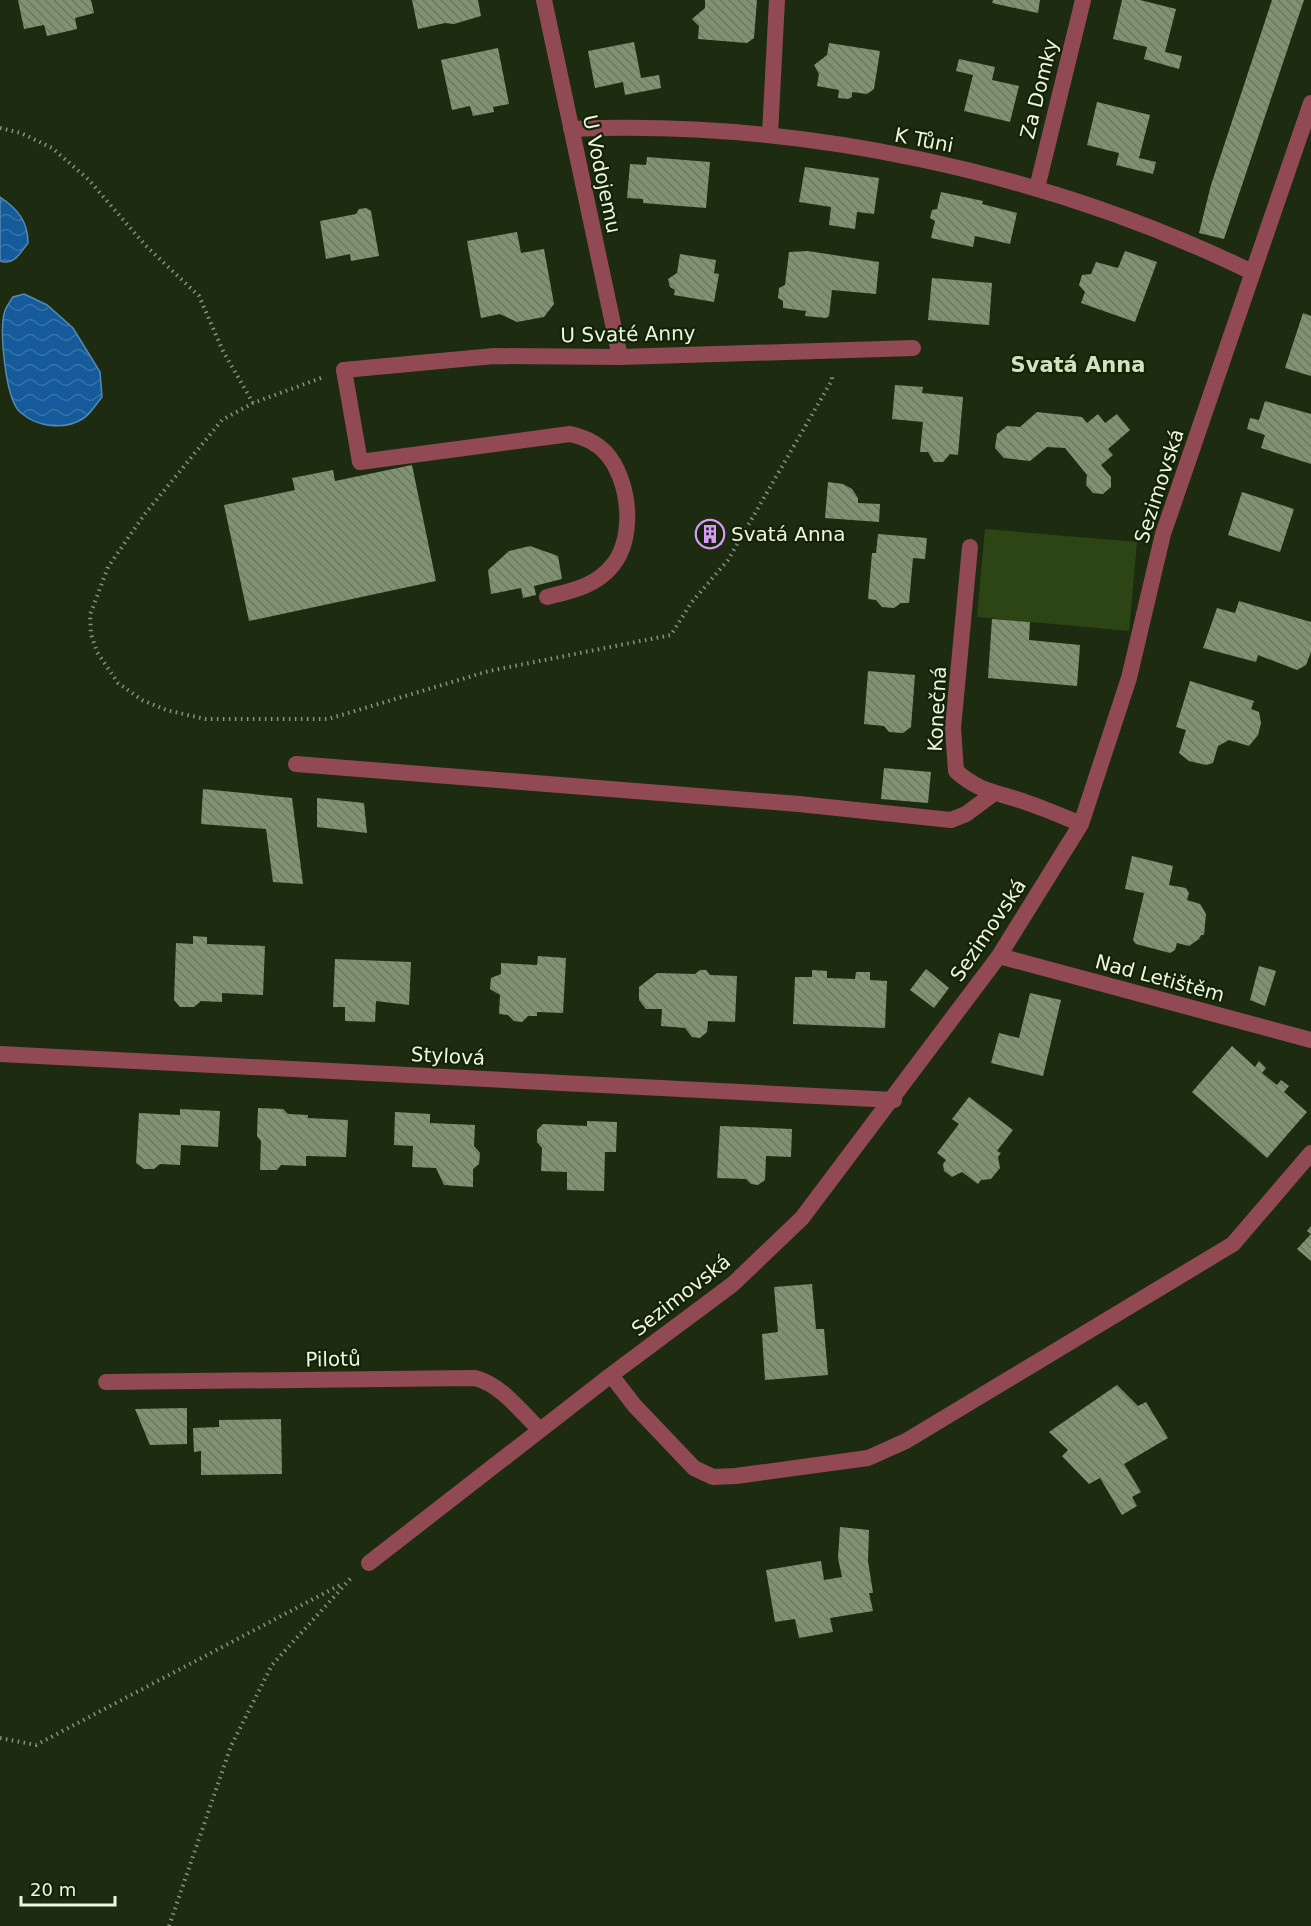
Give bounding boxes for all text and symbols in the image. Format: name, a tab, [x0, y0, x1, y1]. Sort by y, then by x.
street label: Za Domky	[1015, 36, 1063, 141]
street label: U Vodojemu	[578, 113, 626, 235]
street label: K Tůni	[892, 123, 956, 157]
street label: U Svaté Anny	[560, 321, 696, 347]
district label: Svatá Anna	[1011, 353, 1145, 377]
street label: Sezimovská	[1129, 426, 1189, 546]
building icon: Svatá Anna	[694, 518, 726, 550]
place label: Svatá Anna	[731, 522, 846, 546]
street label: Konečná	[923, 666, 951, 752]
street label: Sezimovská	[945, 874, 1031, 986]
street label: Nad Letištěm	[1093, 949, 1227, 1007]
street label: Stylová	[410, 1042, 486, 1070]
street label: Sezimovská	[627, 1249, 735, 1341]
street label: Pilotů	[305, 1347, 361, 1371]
scale bar	[21, 1869, 116, 1907]
text: 20 m	[30, 1879, 76, 1900]

